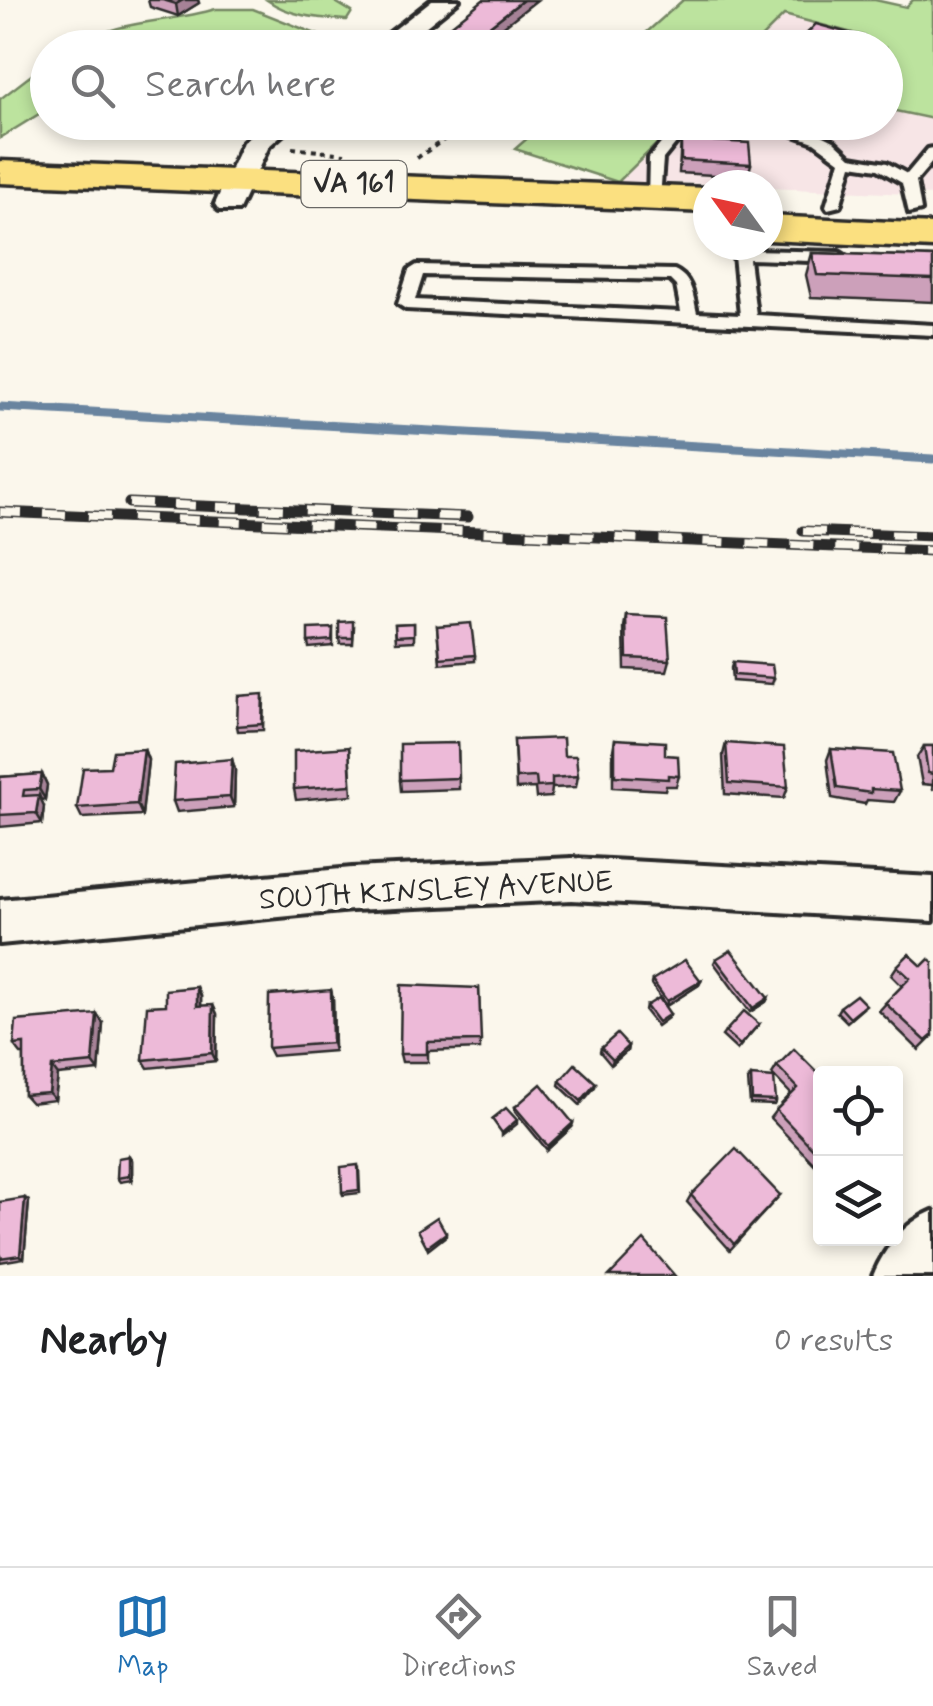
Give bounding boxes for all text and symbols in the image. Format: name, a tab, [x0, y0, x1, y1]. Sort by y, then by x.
search box	[30, 30, 903, 140]
icon: search	[65, 58, 120, 113]
text: Search here	[145, 61, 336, 110]
road number: VA 161	[302, 161, 406, 207]
north arrow	[693, 170, 783, 260]
street label: SOUTH KINSLEY AVENUE	[258, 862, 614, 920]
map controls	[813, 1066, 903, 1246]
button: locate	[813, 1066, 903, 1156]
button: layers	[813, 1156, 903, 1246]
text: Nearby	[40, 1314, 168, 1369]
text: 0 results	[774, 1320, 893, 1362]
tab: Map	[115, 1589, 170, 1686]
tab: Directions	[401, 1589, 516, 1686]
tab: Saved	[747, 1589, 818, 1686]

